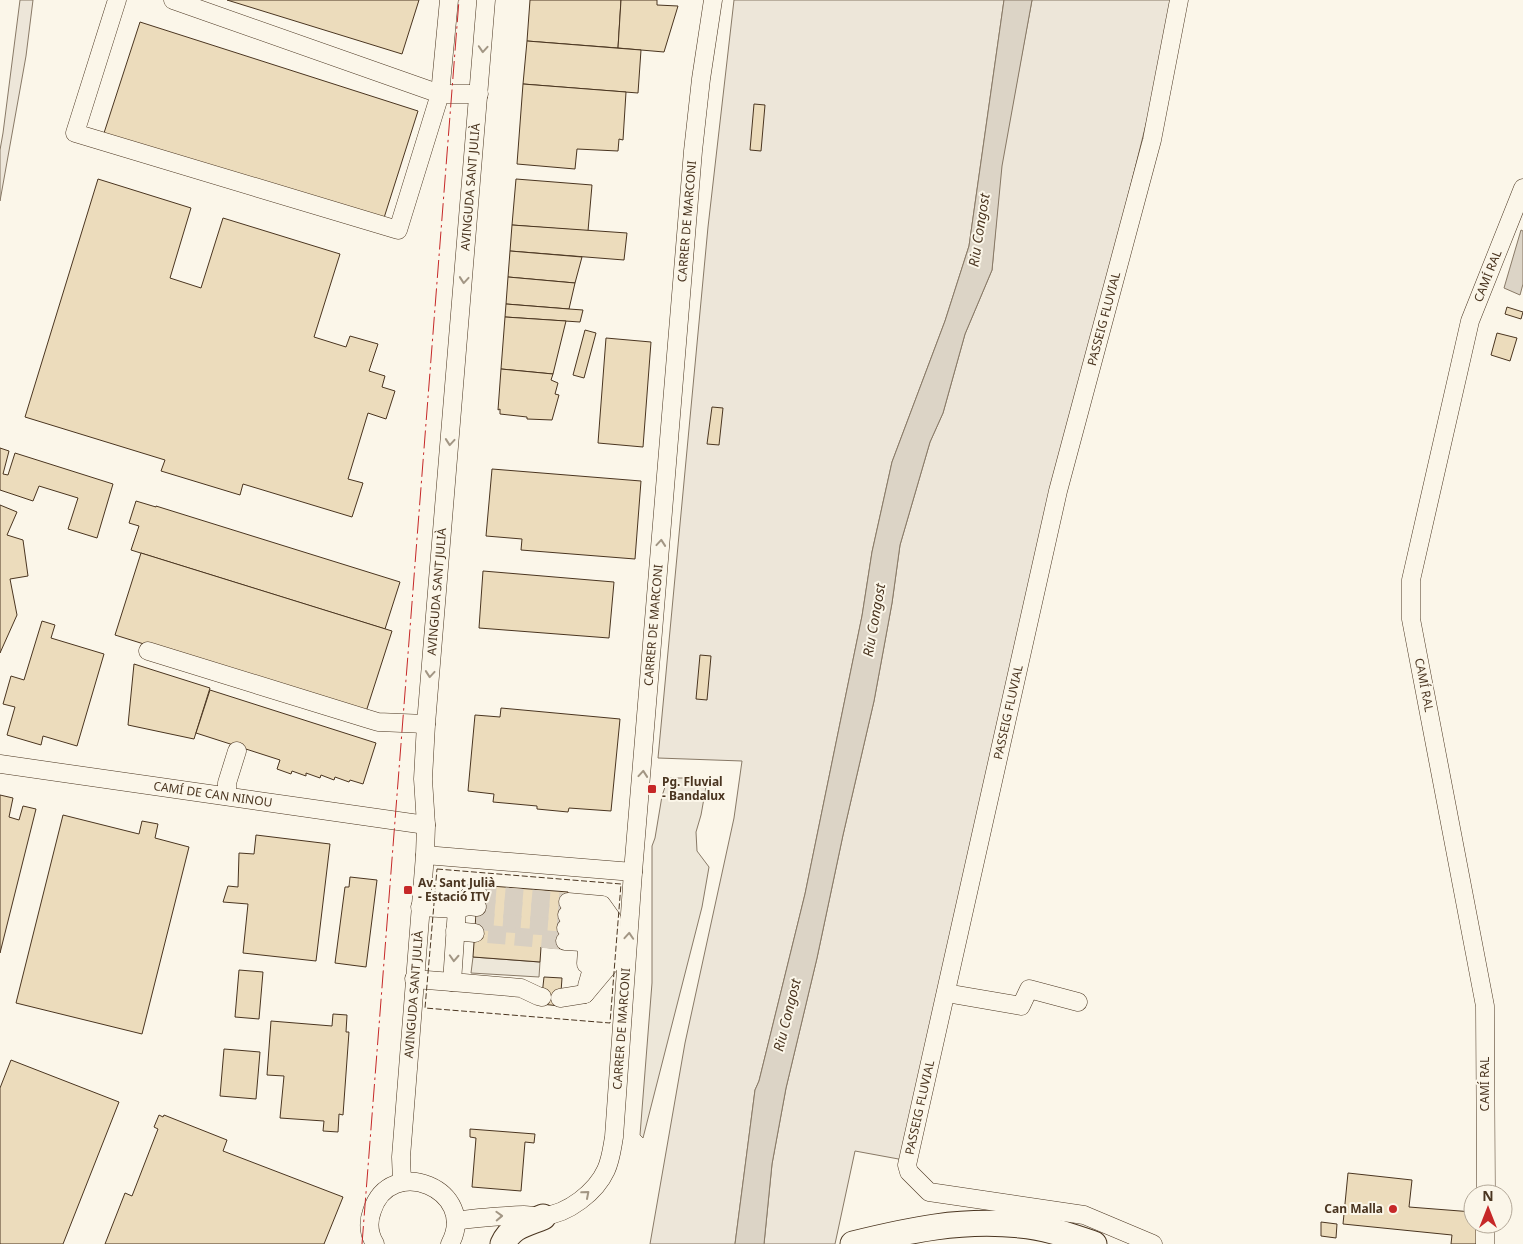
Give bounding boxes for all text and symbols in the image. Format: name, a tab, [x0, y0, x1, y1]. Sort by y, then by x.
one-way arrow	[477, 45, 488, 53]
street label: AVINGUDA SANT JULIÀ	[456, 122, 484, 251]
street label: CARRER DE MARCONI	[673, 160, 700, 283]
water label: Riu Congost	[963, 190, 994, 268]
street label: CAMÍ RAL	[1469, 247, 1505, 304]
street label: PASSEIG FLUVIAL	[1083, 270, 1124, 368]
one-way arrow	[458, 277, 469, 285]
one-way arrow	[445, 439, 456, 447]
street label: AVINGUDA SANT JULIÀ	[423, 527, 450, 656]
one-way arrow	[656, 538, 667, 546]
street label: CARRER DE MARCONI	[640, 563, 667, 687]
water label: Riu Congost	[858, 580, 890, 658]
street label: CAMÍ RAL	[1411, 656, 1438, 713]
street label: PASSEIG FLUVIAL	[989, 663, 1027, 761]
one-way arrow	[425, 670, 436, 678]
one-way arrow	[637, 770, 648, 778]
place label: Pg. Fluvial - Bandalux	[662, 773, 725, 804]
street label: CAMÍ DE CAN NINOU	[152, 777, 273, 811]
marker: Pg. Fluvial - Bandalux	[646, 783, 658, 795]
place label: Av. Sant Julià - Estació ITV	[418, 874, 495, 905]
marker: Av. Sant Julià - Estació ITV	[402, 884, 414, 896]
street label: AVINGUDA SANT JULIÀ	[400, 930, 427, 1059]
one-way arrow	[623, 932, 634, 940]
one-way arrow	[448, 954, 459, 962]
street label: CARRER DE MARCONI	[608, 967, 634, 1090]
water label: Riu Congost	[768, 975, 805, 1053]
street label: CAMÍ RAL	[1476, 1057, 1493, 1111]
street label: PASSEIG FLUVIAL	[901, 1058, 938, 1156]
north arrow	[1463, 1184, 1513, 1234]
text: N	[1482, 1186, 1494, 1205]
one-way arrow	[580, 1191, 589, 1200]
place label: Can Malla	[1324, 1200, 1383, 1217]
marker: Can Malla	[1387, 1203, 1399, 1215]
one-way arrow	[496, 1211, 503, 1221]

